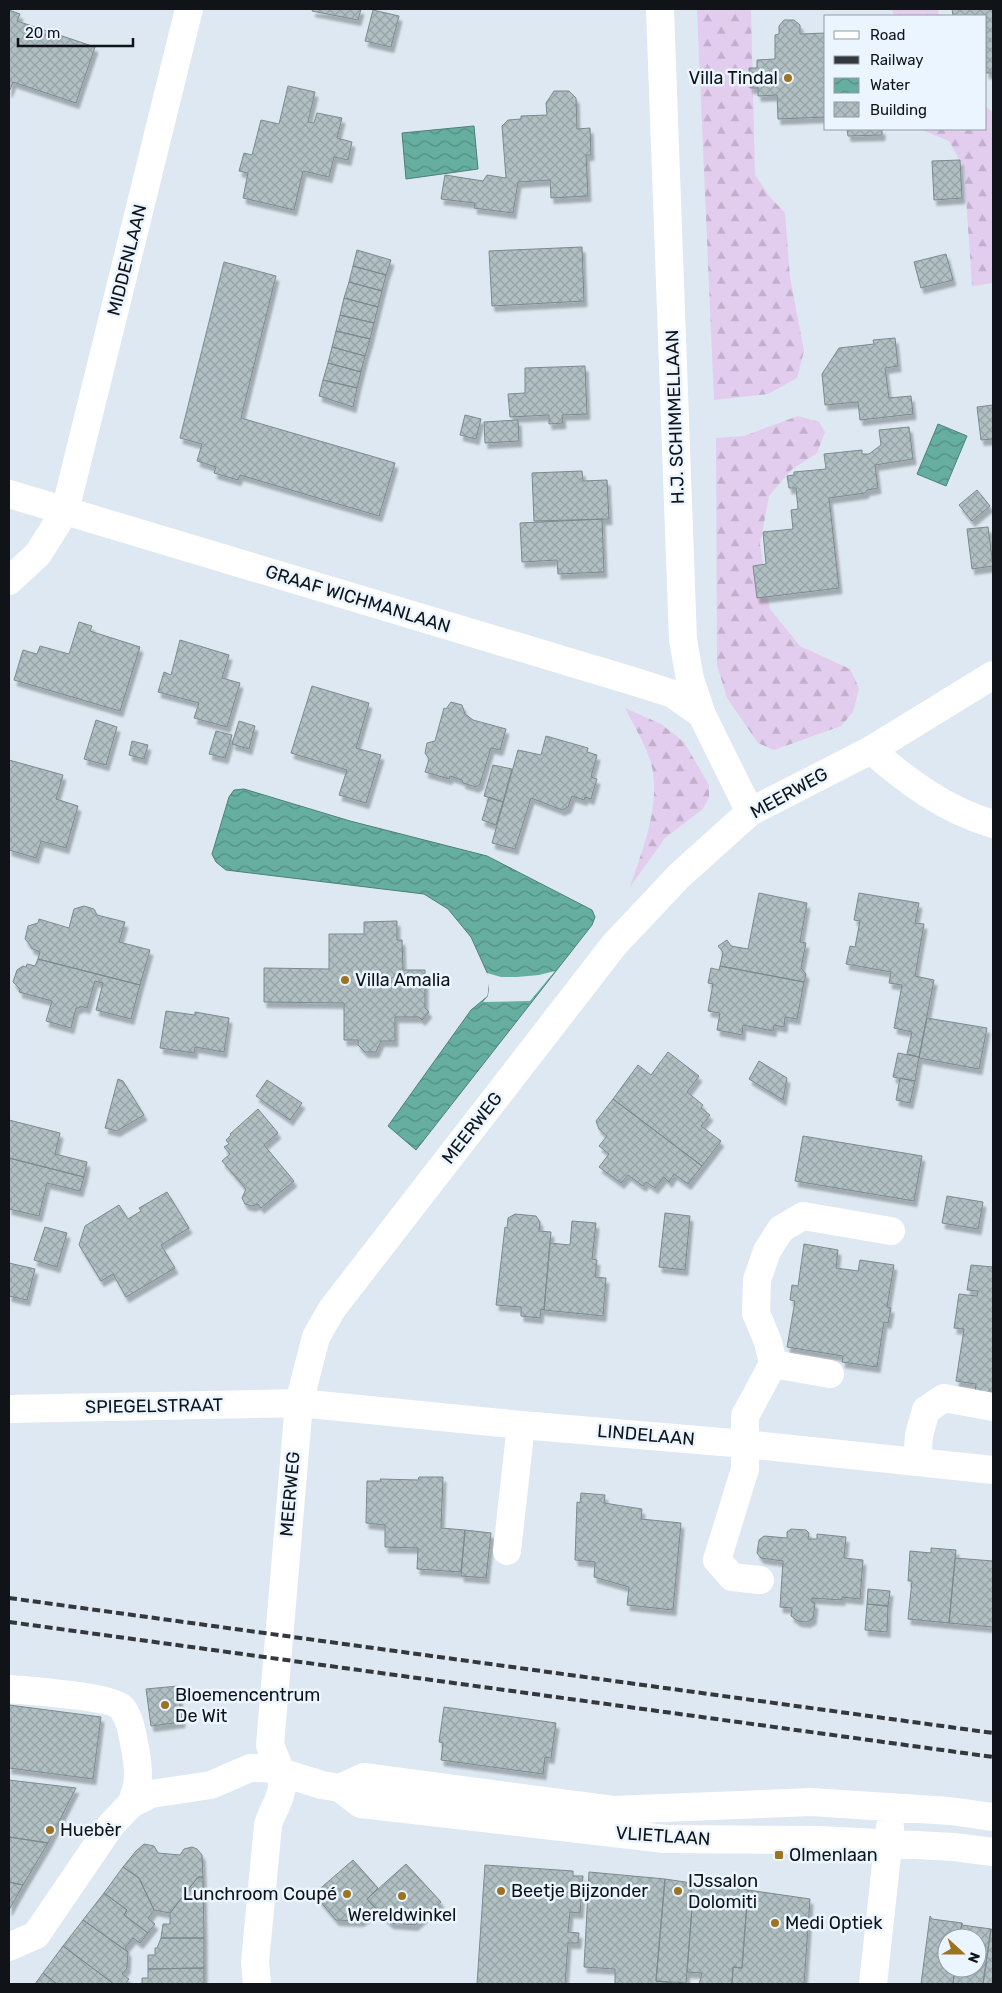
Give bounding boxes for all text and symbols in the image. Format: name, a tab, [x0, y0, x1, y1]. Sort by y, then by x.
scale bar	[18, 15, 132, 47]
legend	[824, 15, 987, 130]
text: 20 m	[25, 24, 60, 42]
text: Road	[870, 26, 906, 44]
text: Railway	[870, 51, 924, 69]
place label: Villa Tindal	[689, 67, 778, 89]
marker: Villa Tindal	[782, 72, 794, 84]
text: Water	[870, 76, 910, 94]
text: Building	[870, 101, 927, 119]
street label: MIDDENLAAN	[103, 202, 151, 318]
street label: H.J. SCHIMMELLAAN	[661, 329, 689, 505]
street label: GRAAF WICHMANLAAN	[263, 560, 453, 638]
street label: MEERWEG	[746, 763, 832, 823]
place label: Villa Amalia	[355, 969, 450, 991]
marker: Villa Amalia	[339, 974, 351, 986]
street label: MEERWEG	[437, 1088, 507, 1168]
street label: SPIEGELSTRAAT	[85, 1394, 223, 1418]
street label: LINDELAAN	[596, 1420, 696, 1450]
street label: MEERWEG	[275, 1451, 305, 1537]
place label: Bloemencentrum De Wit	[175, 1684, 320, 1727]
marker: Bloemencentrum De Wit	[159, 1699, 171, 1711]
place label: Huebèr	[60, 1819, 122, 1841]
street label: VLIETLAAN	[615, 1822, 711, 1850]
marker: Huebèr	[44, 1824, 56, 1836]
place label: Olmenlaan	[789, 1844, 878, 1866]
marker: Olmenlaan	[773, 1849, 785, 1861]
place label: IJssalon Dolomiti	[688, 1870, 758, 1913]
place label: Beetje Bijzonder	[511, 1880, 648, 1902]
place label: Lunchroom Coupé	[183, 1883, 337, 1905]
marker: Beetje Bijzonder	[495, 1885, 507, 1897]
marker: IJssalon Dolomiti	[672, 1885, 684, 1897]
marker: Lunchroom Coupé	[341, 1888, 353, 1900]
marker: Wereldwinkel	[396, 1890, 408, 1902]
place label: Wereldwinkel	[348, 1904, 456, 1926]
place label: Medi Optiek	[785, 1912, 883, 1934]
marker: Medi Optiek	[769, 1917, 781, 1929]
north arrow	[937, 1928, 987, 1978]
text: N	[964, 1950, 983, 1965]

